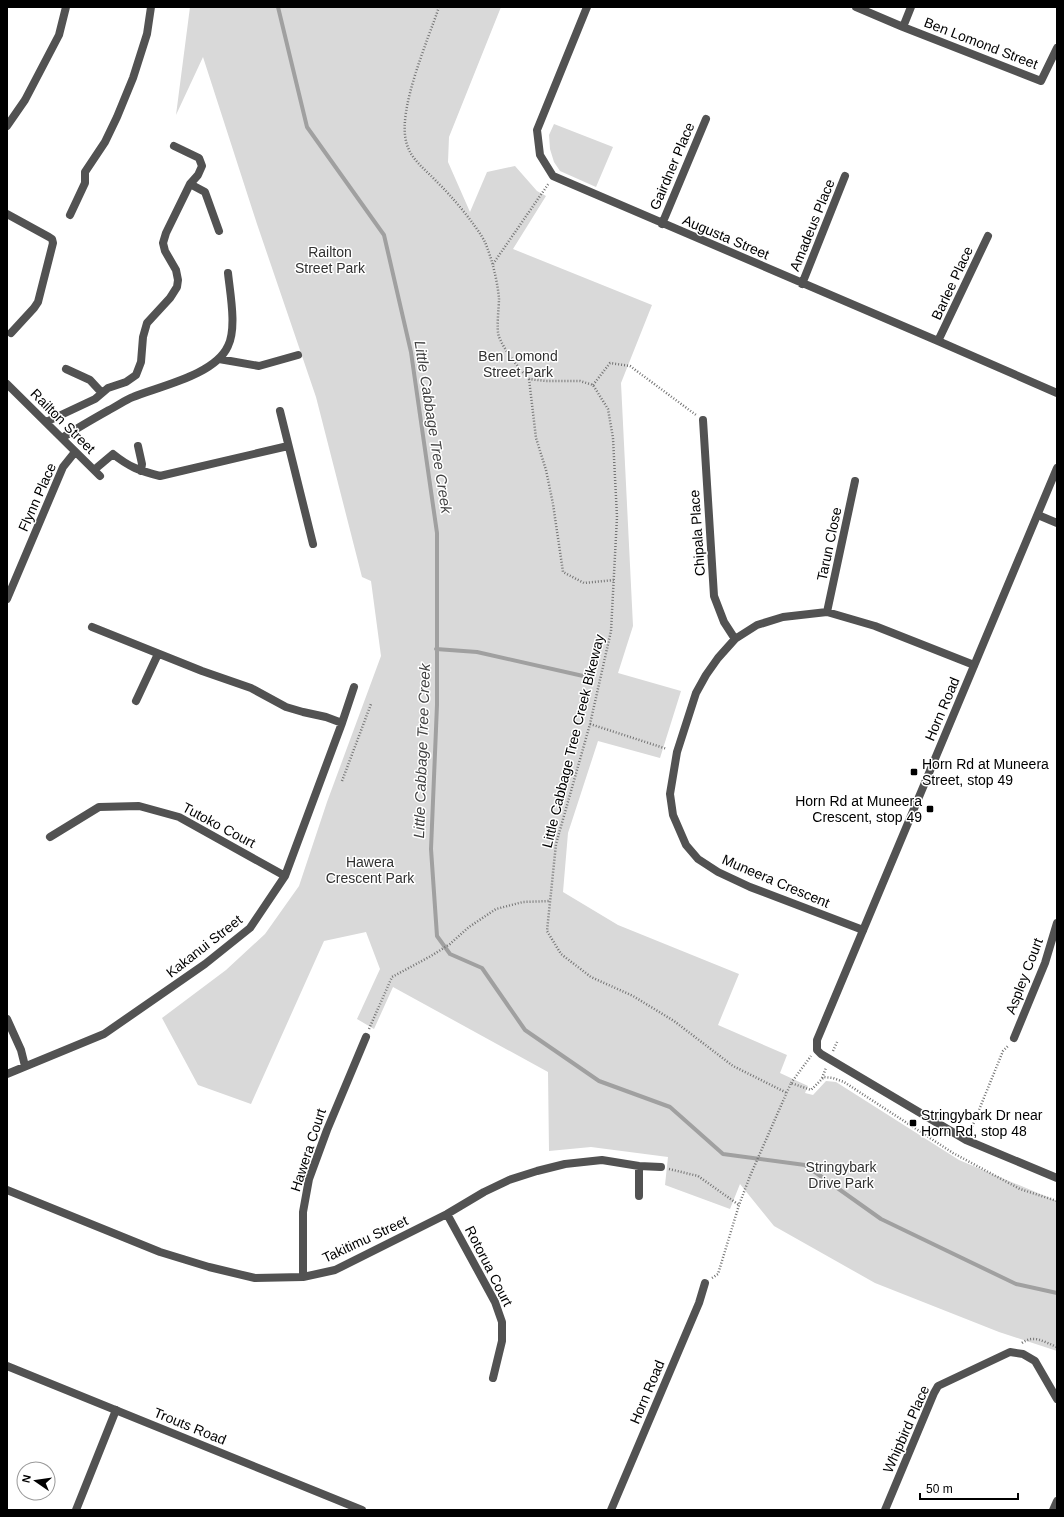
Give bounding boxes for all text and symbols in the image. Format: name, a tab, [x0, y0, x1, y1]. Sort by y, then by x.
street label: Ben Lomond Street	[922, 14, 1040, 72]
street label: Gairdner Place	[646, 120, 698, 212]
street label: Amadeus Place	[786, 176, 838, 273]
street label: Augusta Street	[680, 212, 772, 262]
street label: Barlee Place	[928, 243, 976, 322]
park label: Railton Street Park	[295, 244, 366, 276]
water label: Little Cabbage Tree Creek	[411, 339, 456, 516]
park label: Ben Lomond Street Park	[478, 348, 558, 380]
street label: Railton Street	[27, 385, 99, 457]
street label: Flynn Place	[15, 460, 59, 534]
street label: Chipala Place	[686, 489, 708, 577]
street label: Tarun Close	[813, 506, 845, 582]
street label: Little Cabbage Tree Creek Bikeway	[539, 633, 607, 849]
water label: Little Cabbage Tree Creek	[410, 662, 433, 839]
street label: Horn Road	[921, 675, 963, 743]
place label: Horn Rd at Muneera Street, stop 49	[922, 756, 1049, 788]
marker: Horn Rd at Muneera Street, stop 49	[909, 767, 919, 777]
place label: Horn Rd at Muneera Crescent, stop 49	[795, 793, 922, 825]
street label: Tutoko Court	[180, 799, 258, 851]
marker: Horn Rd at Muneera Crescent, stop 49	[925, 804, 935, 814]
street label: Muneera Crescent	[720, 851, 832, 911]
park label: Hawera Crescent Park	[326, 854, 415, 886]
street label: Kakanui Street	[163, 911, 245, 981]
street label: Aspley Court	[1002, 936, 1046, 1016]
street label: Hawera Court	[287, 1106, 329, 1194]
place label: Stringybark Dr near Horn Rd, stop 48	[921, 1107, 1043, 1139]
marker: Stringybark Dr near Horn Rd, stop 48	[908, 1118, 918, 1128]
park label: Stringybark Drive Park	[806, 1159, 877, 1191]
street label: Takitimu Street	[320, 1212, 410, 1266]
street label: Rotorua Court	[462, 1223, 516, 1309]
street label: Horn Road	[626, 1358, 668, 1426]
street label: Whipbird Place	[880, 1383, 933, 1475]
street label: Trouts Road	[152, 1404, 228, 1448]
north arrow	[16, 1461, 56, 1501]
text: N	[20, 1473, 33, 1484]
scale bar	[920, 1475, 1018, 1501]
text: 50 m	[926, 1482, 953, 1496]

